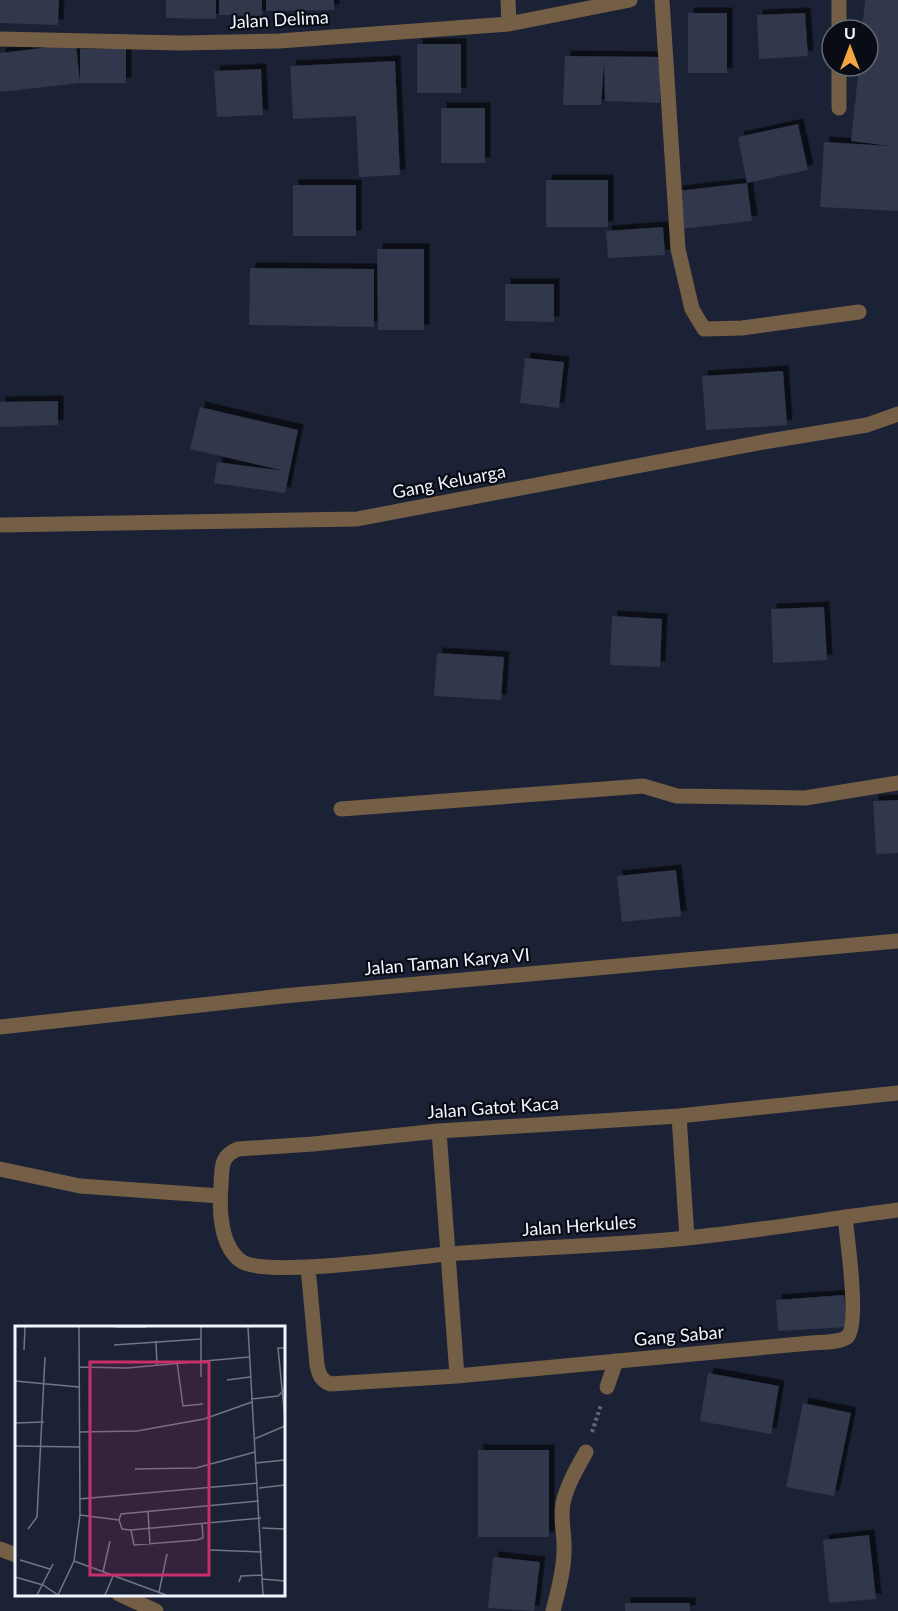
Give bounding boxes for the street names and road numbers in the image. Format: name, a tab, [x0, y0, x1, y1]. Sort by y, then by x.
street label: Jalan Delima	[229, 5, 329, 33]
street label: Gang Keluarga	[390, 459, 507, 503]
street label: Jalan Taman Karya VI	[363, 943, 531, 979]
street label: Jalan Gatot Kaca	[426, 1091, 559, 1123]
street label: Jalan Herkules	[521, 1210, 637, 1240]
street label: Gang Sabar	[633, 1320, 725, 1350]

